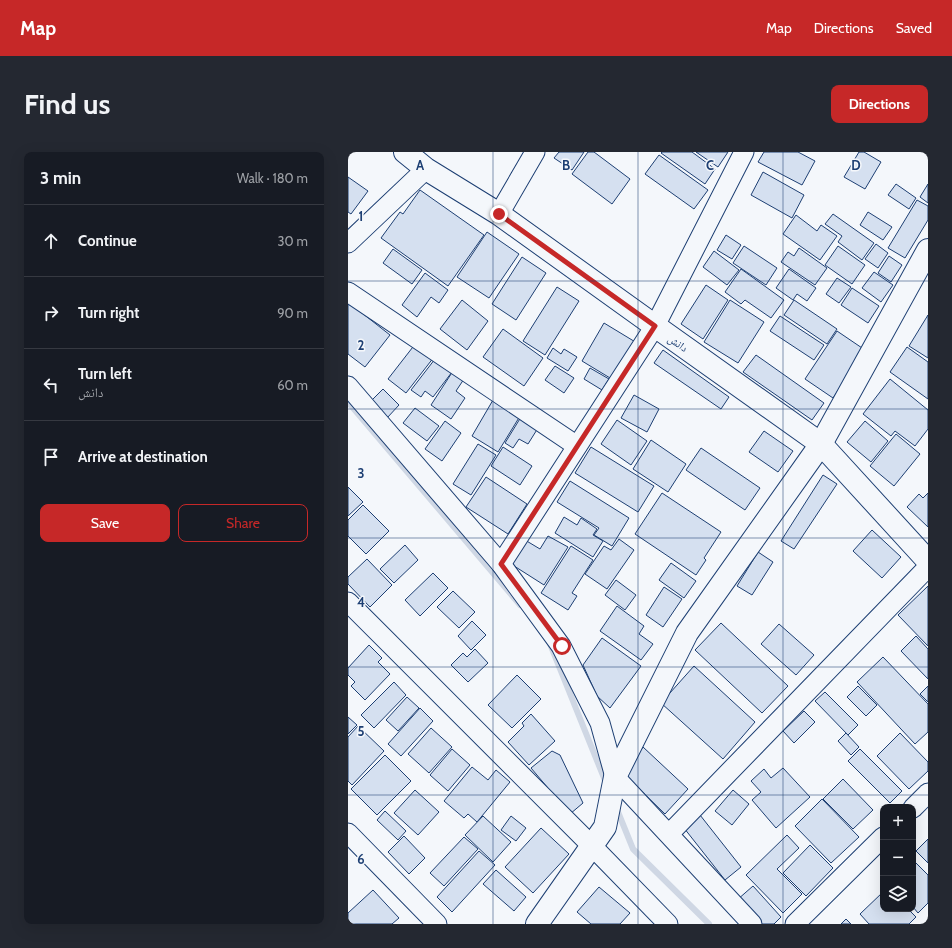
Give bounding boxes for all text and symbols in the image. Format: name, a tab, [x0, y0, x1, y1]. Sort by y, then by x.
text: Map	[20, 17, 56, 40]
text: Map	[766, 19, 792, 37]
text: Directions	[814, 19, 874, 37]
text: Saved	[896, 19, 932, 37]
button: Directions	[831, 85, 928, 123]
text: Find us	[24, 87, 110, 121]
text: A	[416, 157, 425, 173]
text: B	[562, 157, 570, 173]
text: C	[706, 157, 714, 173]
text: D	[851, 157, 861, 173]
text: 3 min	[40, 168, 81, 188]
text: Walk · 180 m	[237, 170, 308, 186]
route end	[490, 205, 508, 223]
text: 1	[359, 208, 363, 224]
icon: ahead	[40, 230, 62, 252]
text: Continue	[78, 232, 137, 250]
text: 30 m	[278, 233, 308, 249]
icon: right	[40, 302, 62, 324]
text: Turn right	[78, 304, 139, 322]
text: 90 m	[277, 305, 308, 321]
street label: دانش	[665, 331, 691, 355]
text: 2	[358, 337, 365, 353]
text: Turn left	[78, 365, 132, 383]
icon: left	[40, 374, 62, 396]
text: 60 m	[277, 377, 308, 393]
text: دانش	[78, 384, 103, 400]
icon: arrive	[40, 446, 62, 468]
text: Arrive at destination	[78, 448, 208, 466]
text: 3	[357, 465, 365, 481]
button: Save	[40, 504, 170, 542]
button: Share	[178, 504, 308, 542]
text: 4	[357, 594, 365, 610]
route start	[553, 637, 571, 655]
text: 5	[358, 723, 365, 739]
map controls	[880, 804, 916, 912]
button: +	[880, 804, 916, 840]
button: −	[880, 840, 916, 876]
text: 6	[357, 851, 365, 867]
button: layers	[880, 876, 916, 912]

